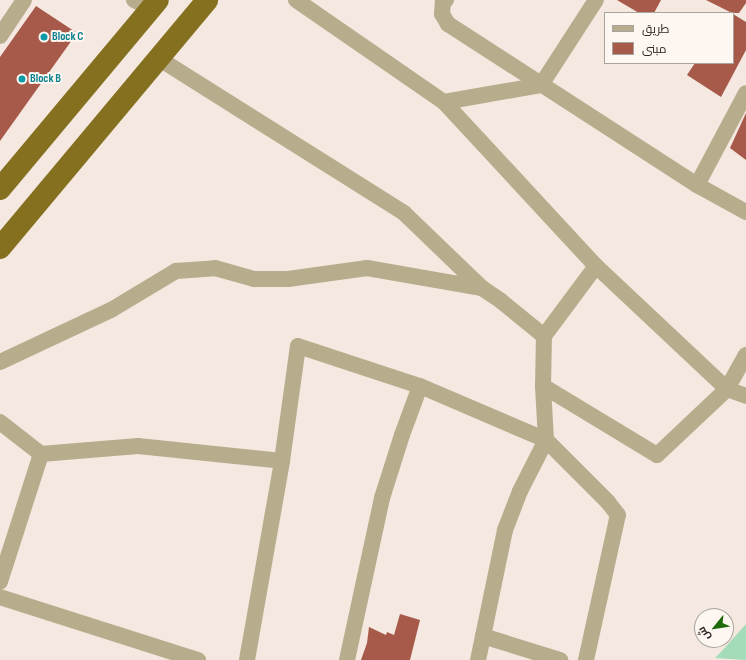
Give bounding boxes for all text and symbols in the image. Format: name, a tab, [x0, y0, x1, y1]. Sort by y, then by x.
legend	[604, 12, 734, 64]
text: طريق	[642, 22, 669, 37]
place label: Block C	[52, 30, 84, 44]
marker: Block C	[39, 32, 49, 42]
text: مبنى	[642, 42, 667, 57]
place label: Block B	[30, 72, 61, 86]
marker: Block B	[17, 74, 27, 84]
north arrow	[694, 608, 734, 648]
text: ش	[695, 624, 713, 643]

